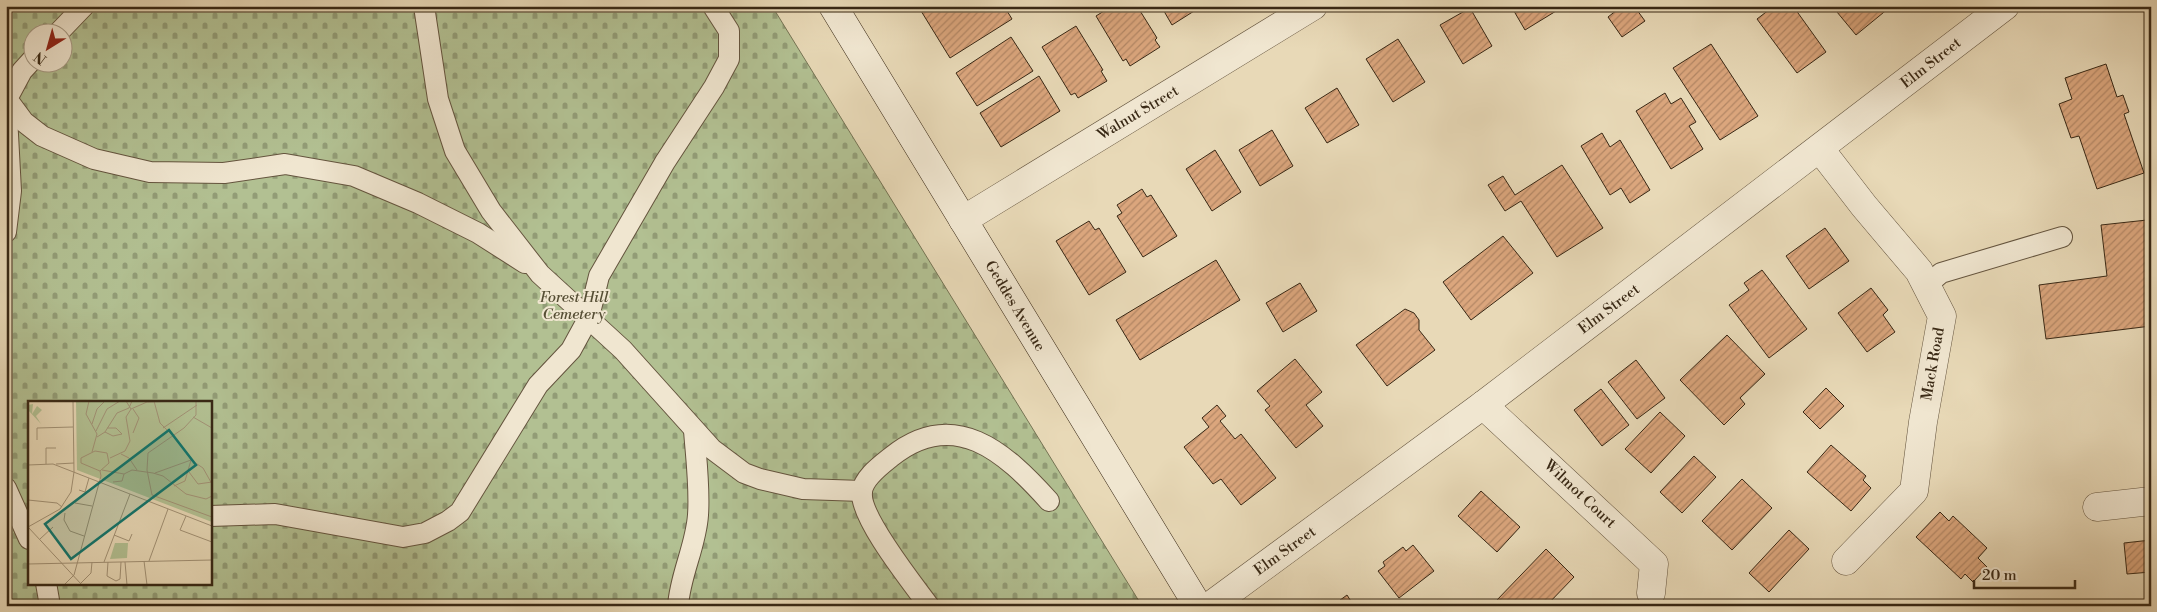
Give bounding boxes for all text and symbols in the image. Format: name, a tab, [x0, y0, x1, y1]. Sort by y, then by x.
north arrow	[22, 22, 72, 72]
street label: Elm Street	[1897, 33, 1966, 93]
text: N	[31, 47, 51, 68]
street label: Walnut Street	[1093, 81, 1183, 145]
street label: Geddes Avenue	[980, 257, 1050, 355]
street label: Elm Street	[1575, 279, 1644, 338]
park label: Forest Hill Cemetery	[539, 288, 609, 324]
street label: Mack Road	[1917, 325, 1949, 402]
inset map	[28, 401, 211, 584]
street label: Wilmot Court	[1539, 455, 1621, 533]
street label: Elm Street	[1250, 522, 1320, 580]
scale bar	[1974, 557, 2076, 589]
text: 20 m	[1982, 566, 2017, 585]

